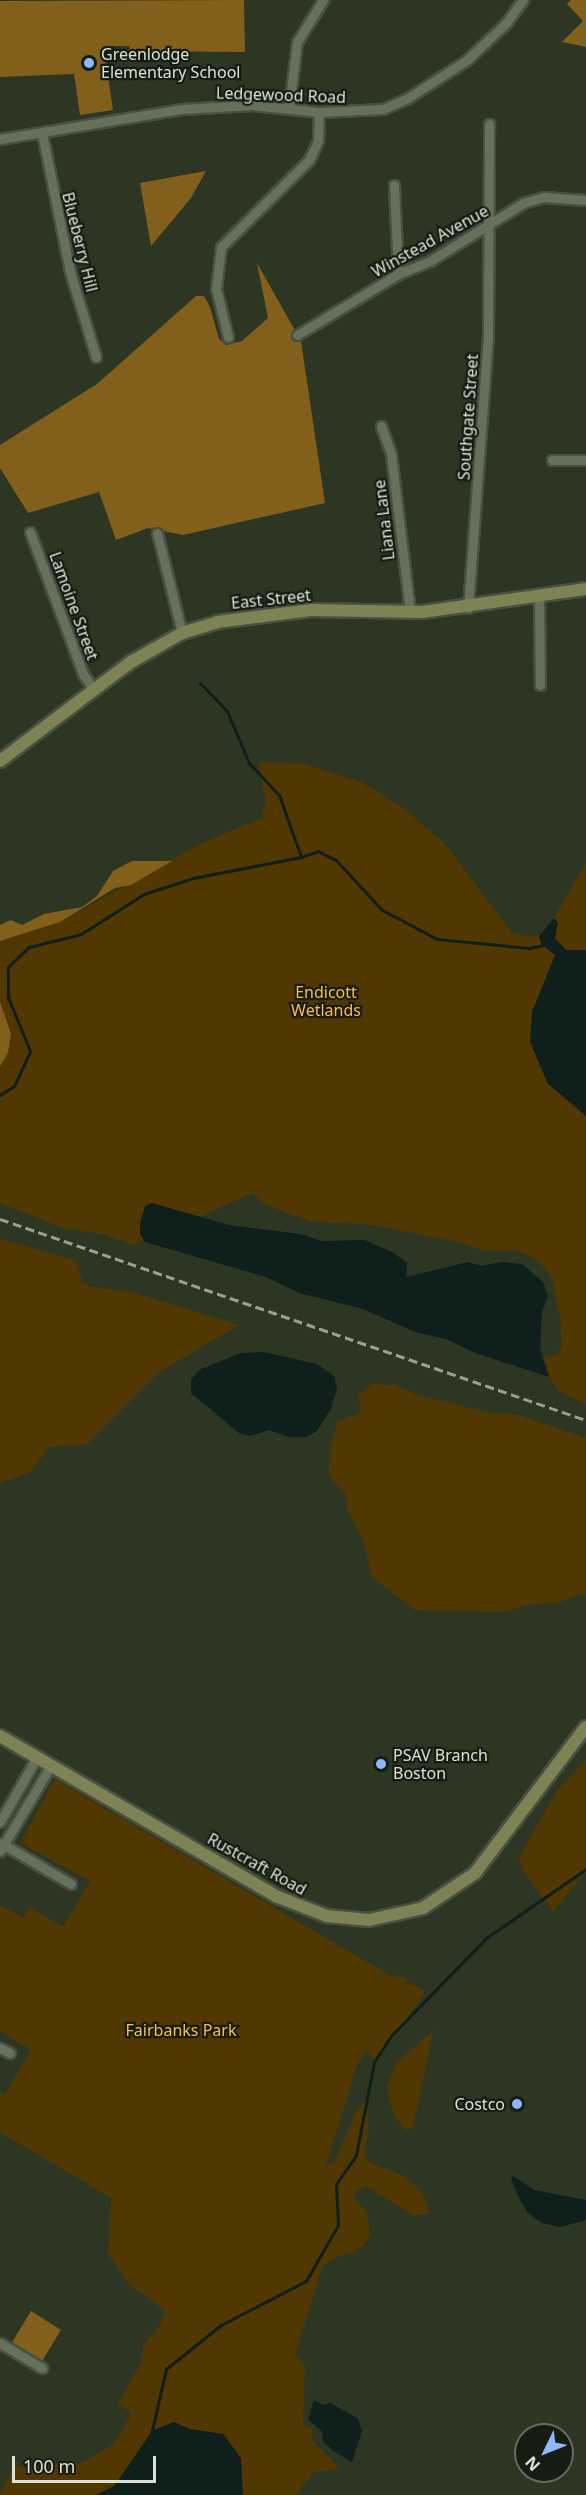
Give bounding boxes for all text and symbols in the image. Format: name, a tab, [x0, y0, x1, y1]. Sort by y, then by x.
place label: Greenlodge Elementary School	[101, 44, 240, 82]
marker: Greenlodge Elementary School	[82, 56, 96, 70]
street label: Ledgewood Road	[216, 83, 346, 107]
street label: Blueberry Hill	[58, 190, 102, 294]
street label: Winstead Avenue	[368, 201, 492, 281]
street label: Southgate Street	[454, 353, 482, 481]
street label: Liana Lane	[370, 479, 398, 561]
street label: Lamoine Street	[46, 549, 102, 663]
street label: East Street	[230, 585, 312, 613]
park label: Endicott Wetlands	[291, 982, 361, 1020]
place label: PSAV Branch Boston	[393, 1745, 488, 1783]
marker: PSAV Branch Boston	[374, 1757, 388, 1771]
street label: Rustcraft Road	[204, 1829, 310, 1899]
park label: Fairbanks Park	[126, 2020, 236, 2040]
place label: Costco	[454, 2094, 505, 2114]
marker: Costco	[510, 2097, 524, 2111]
north arrow	[514, 2423, 574, 2483]
scale bar	[15, 2444, 159, 2482]
text: N	[520, 2452, 545, 2476]
text: 100 m	[23, 2454, 75, 2478]

